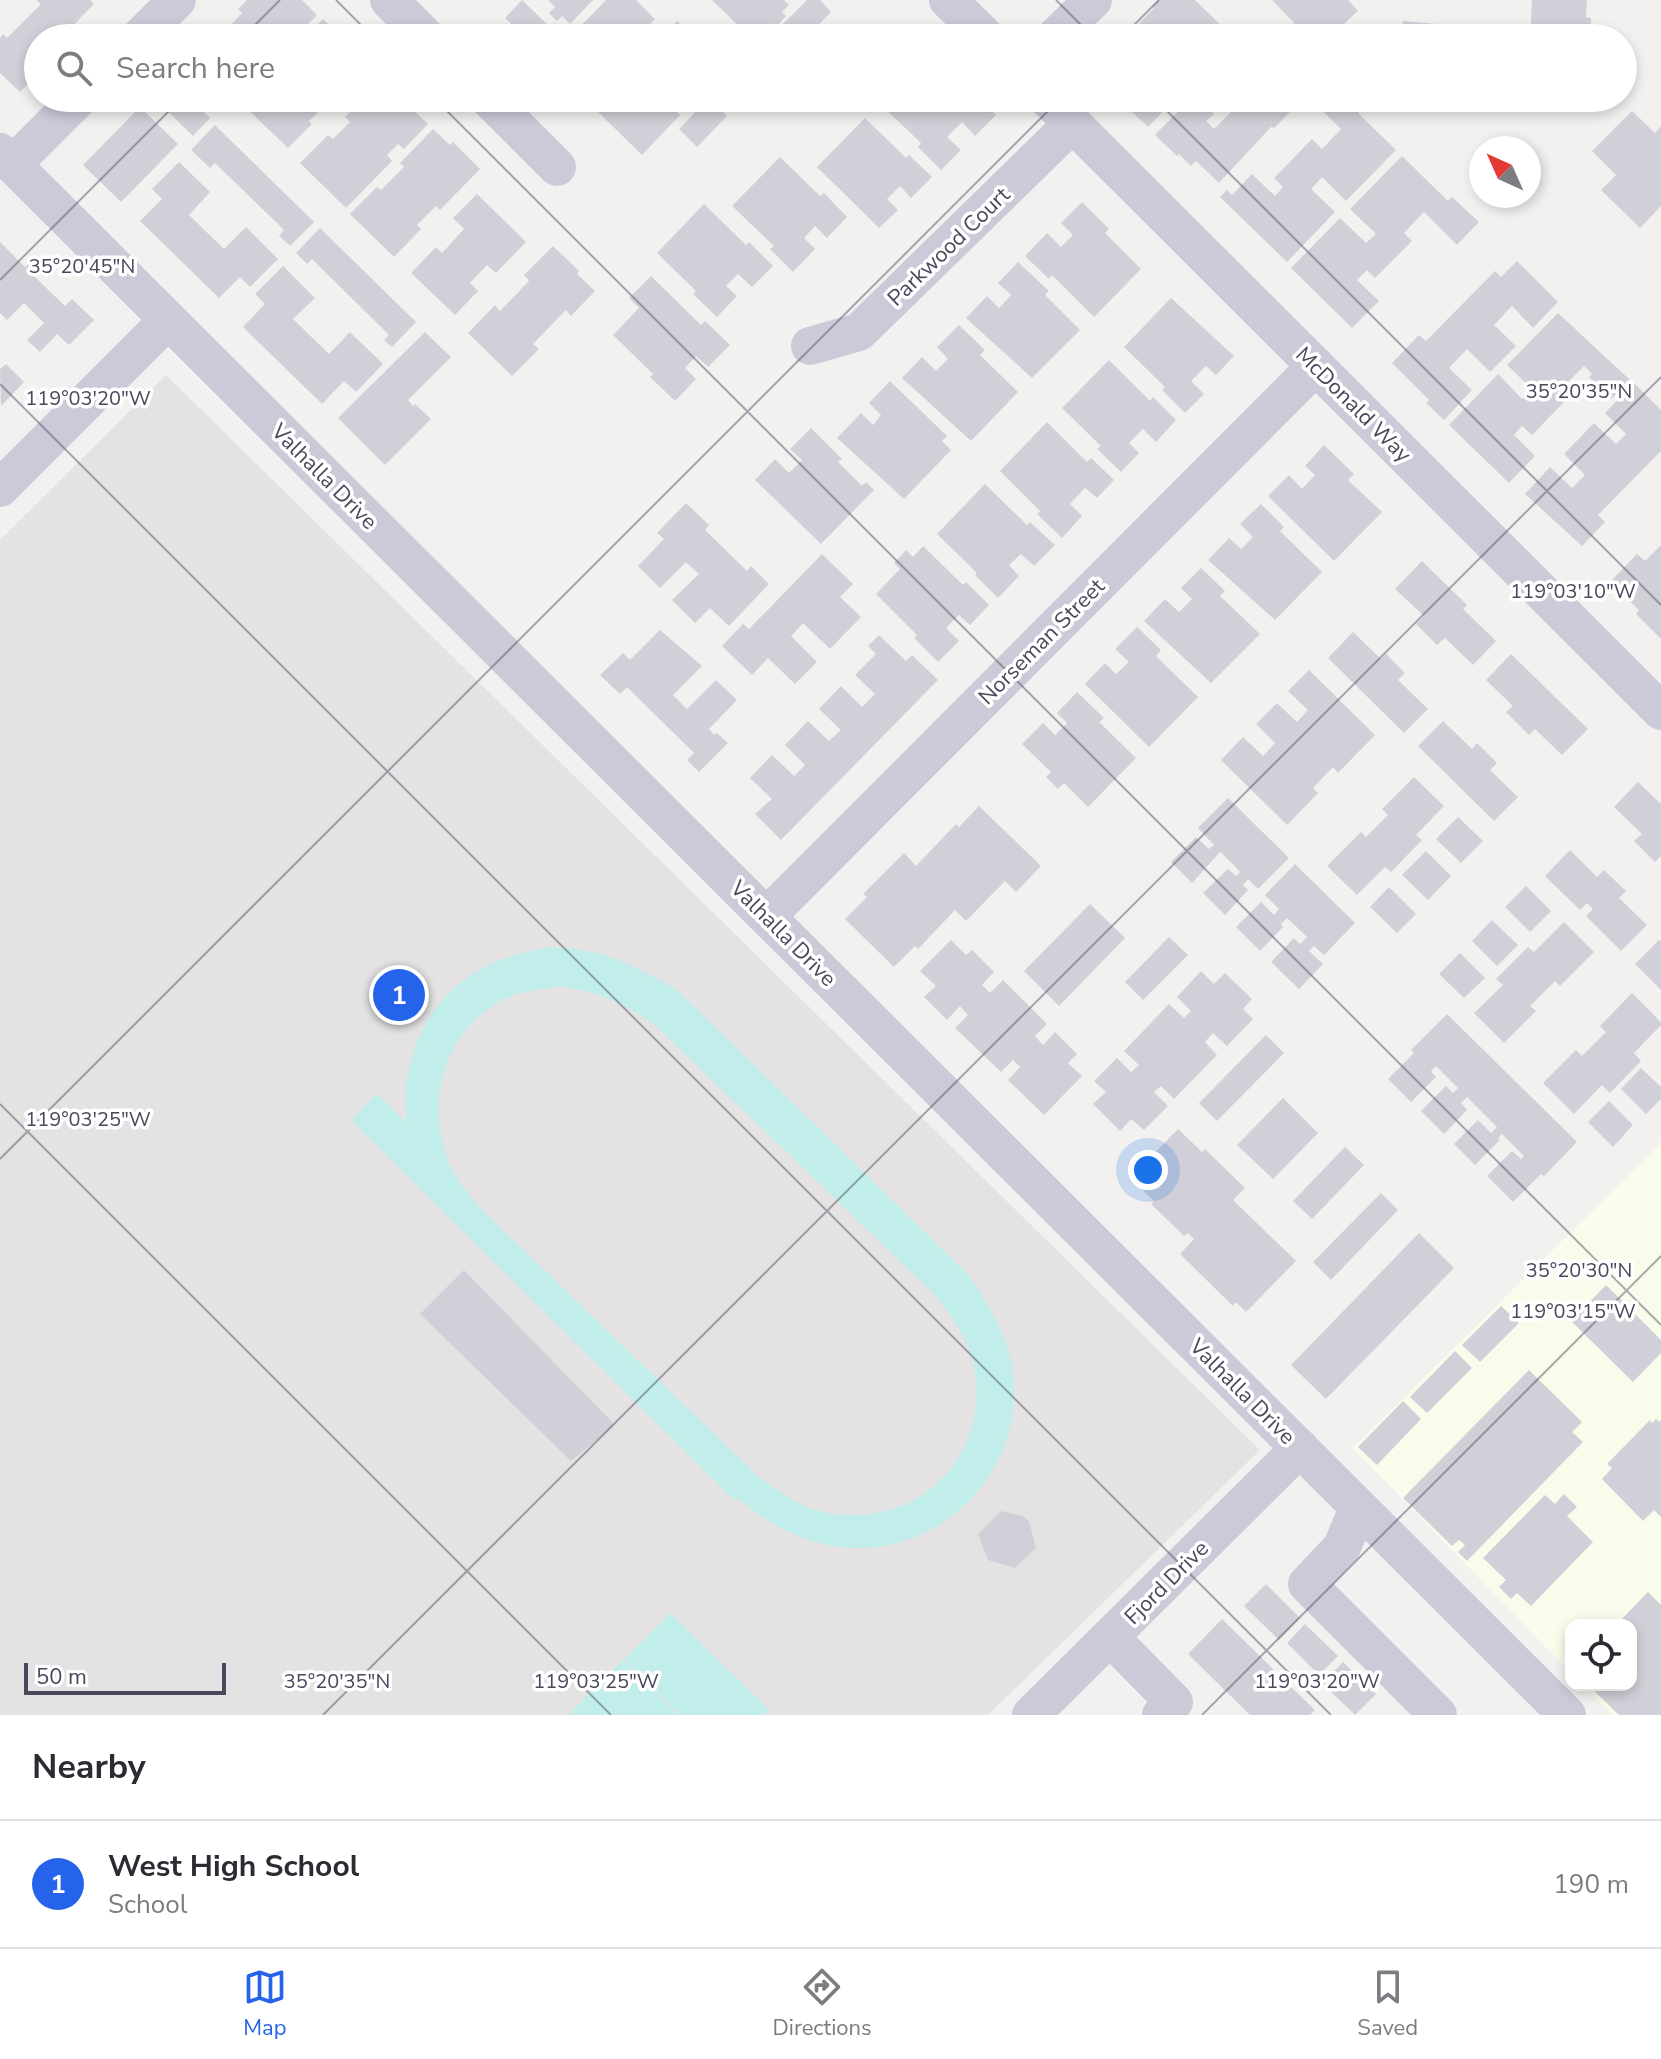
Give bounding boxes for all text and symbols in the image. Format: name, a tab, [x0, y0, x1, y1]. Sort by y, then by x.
search box	[24, 24, 1637, 112]
icon: search	[52, 46, 96, 90]
text: Search here	[116, 48, 275, 89]
north arrow	[1469, 136, 1541, 208]
street label: Parkwood Court	[881, 180, 1017, 313]
text: 35°20'45"N	[29, 253, 135, 280]
street label: McDonald Way	[1289, 340, 1418, 470]
text: 35°20'35"N	[1526, 378, 1632, 405]
text: 119°03'20"W	[25, 385, 151, 412]
street label: Valhalla Drive	[264, 416, 384, 536]
street label: Norseman Street	[972, 572, 1112, 711]
text: 119°03'10"W	[1510, 578, 1636, 605]
street label: Valhalla Drive	[723, 873, 843, 993]
pin: 1	[373, 965, 425, 1025]
text: 119°03'25"W	[25, 1106, 151, 1133]
your location	[1128, 1150, 1168, 1190]
text: 35°20'30"N	[1526, 1257, 1632, 1284]
text: 119°03'15"W	[1510, 1298, 1636, 1325]
street label: Valhalla Drive	[1182, 1331, 1302, 1451]
street label: Fjord Drive	[1118, 1534, 1215, 1631]
map controls	[1565, 1619, 1637, 1691]
button: locate	[1565, 1619, 1637, 1691]
scale bar	[24, 1659, 226, 1695]
text: 50 m	[36, 1662, 87, 1692]
text: 35°20'35"N	[284, 1668, 390, 1695]
text: 119°03'25"W	[533, 1668, 659, 1695]
text: 119°03'20"W	[1254, 1668, 1380, 1695]
text: Nearby	[32, 1744, 146, 1790]
text: West High School	[108, 1846, 359, 1887]
text: 1	[50, 1867, 66, 1902]
text: 190 m	[1553, 1867, 1629, 1902]
text: School	[108, 1887, 187, 1922]
tab: Map	[243, 1965, 287, 2043]
tab: Directions	[773, 1965, 872, 2043]
tab: Saved	[1357, 1965, 1418, 2043]

